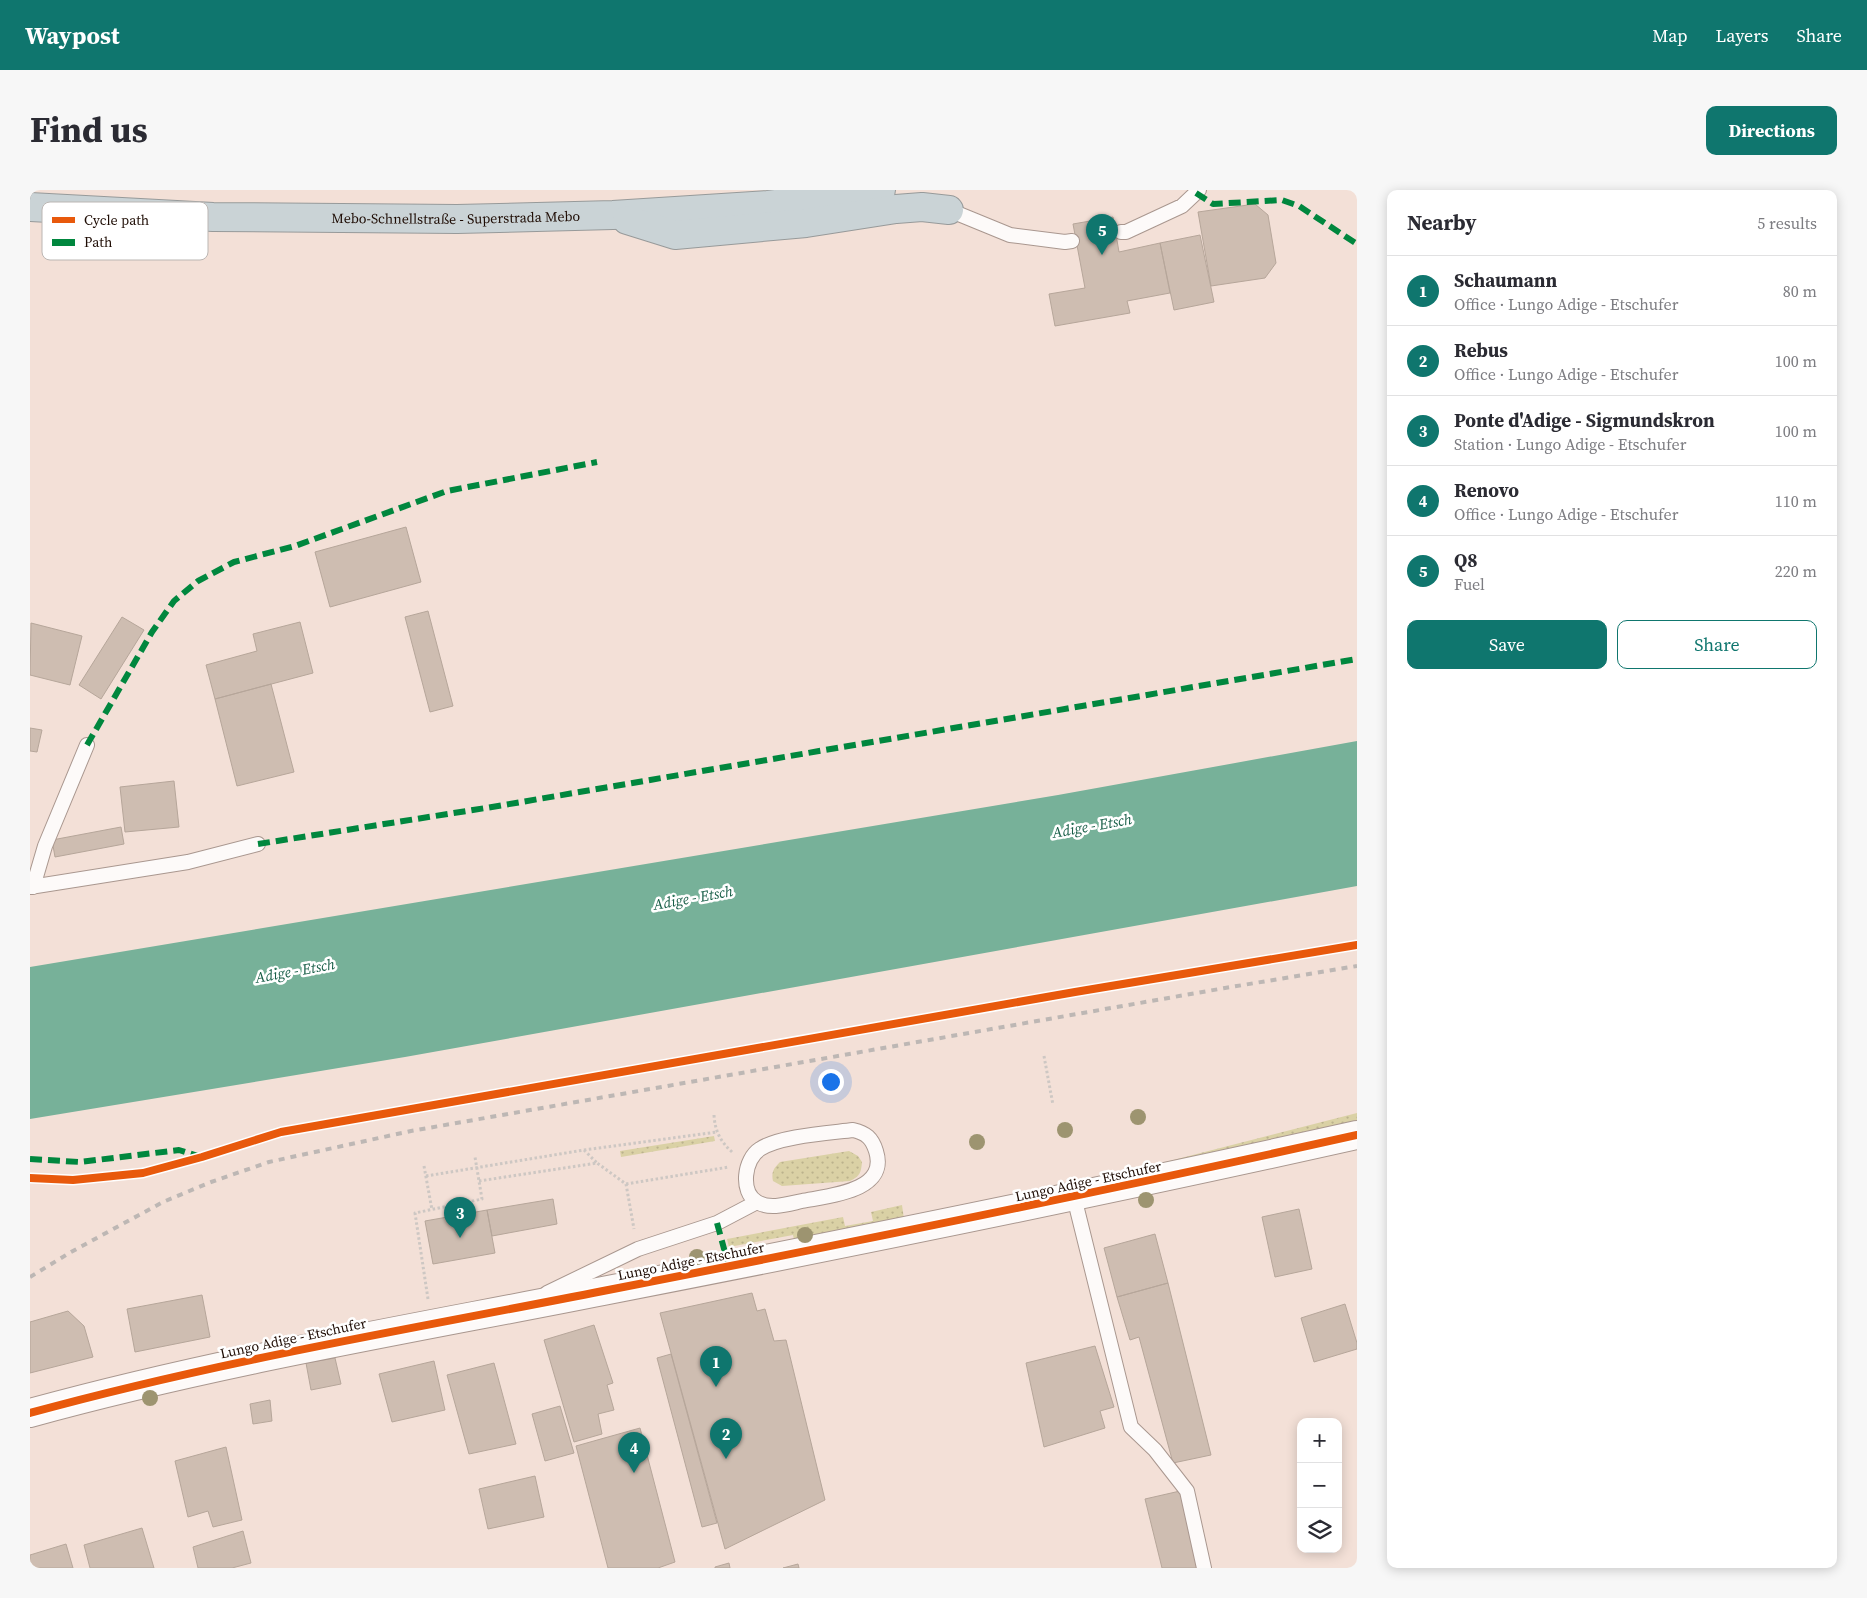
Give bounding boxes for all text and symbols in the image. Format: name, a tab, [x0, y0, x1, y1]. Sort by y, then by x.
text: Waypost	[25, 19, 120, 52]
text: Map	[1652, 23, 1687, 48]
text: Layers	[1715, 23, 1768, 48]
text: Share	[1796, 23, 1842, 48]
text: Find us	[30, 106, 148, 154]
button: Directions	[1706, 106, 1837, 155]
legend	[42, 202, 208, 260]
street label: Mebo-Schnellstraße - Superstrada Mebo	[331, 206, 581, 229]
text: Nearby	[1407, 208, 1477, 237]
text: Cycle path	[84, 210, 149, 230]
text: 5 results	[1757, 212, 1817, 234]
pin: 5	[1086, 214, 1118, 255]
text: Path	[84, 232, 112, 252]
text: Schaumann	[1454, 267, 1557, 293]
text: 1	[1419, 280, 1427, 302]
text: 80 m	[1783, 280, 1817, 302]
text: Office · Lungo Adige - Etschufer	[1454, 293, 1678, 315]
text: Rebus	[1454, 337, 1508, 363]
text: 2	[1419, 350, 1427, 372]
text: 100 m	[1775, 350, 1817, 372]
text: Office · Lungo Adige - Etschufer	[1454, 363, 1678, 385]
text: Ponte d'Adige - Sigmundskron	[1454, 407, 1715, 433]
text: 3	[1419, 420, 1427, 442]
text: 100 m	[1775, 420, 1817, 442]
text: Station · Lungo Adige - Etschufer	[1454, 433, 1686, 455]
text: Renovo	[1454, 477, 1519, 503]
text: 4	[1419, 490, 1427, 512]
text: 110 m	[1775, 490, 1817, 512]
text: Office · Lungo Adige - Etschufer	[1454, 503, 1678, 525]
text: Q8	[1454, 547, 1478, 573]
text: 5	[1419, 560, 1427, 582]
text: 220 m	[1775, 560, 1817, 582]
text: Fuel	[1454, 573, 1485, 595]
button: Save	[1407, 620, 1607, 669]
button: Share	[1617, 620, 1817, 669]
water label: Adige - Etsch	[1049, 808, 1133, 843]
water label: Adige - Etsch	[650, 880, 734, 915]
water label: Adige - Etsch	[252, 953, 336, 988]
your location	[818, 1069, 844, 1095]
street label: Lungo Adige - Etschufer	[1013, 1156, 1163, 1206]
pin: 3	[444, 1197, 476, 1238]
street label: Lungo Adige - Etschufer	[616, 1237, 766, 1285]
street label: Lungo Adige - Etschufer	[218, 1313, 368, 1363]
pin: 1	[700, 1346, 732, 1387]
pin: 2	[710, 1418, 742, 1459]
map controls	[1297, 1418, 1342, 1553]
button: +	[1297, 1418, 1342, 1463]
pin: 4	[618, 1432, 650, 1473]
button: −	[1297, 1463, 1342, 1508]
button: layers	[1297, 1508, 1342, 1553]

